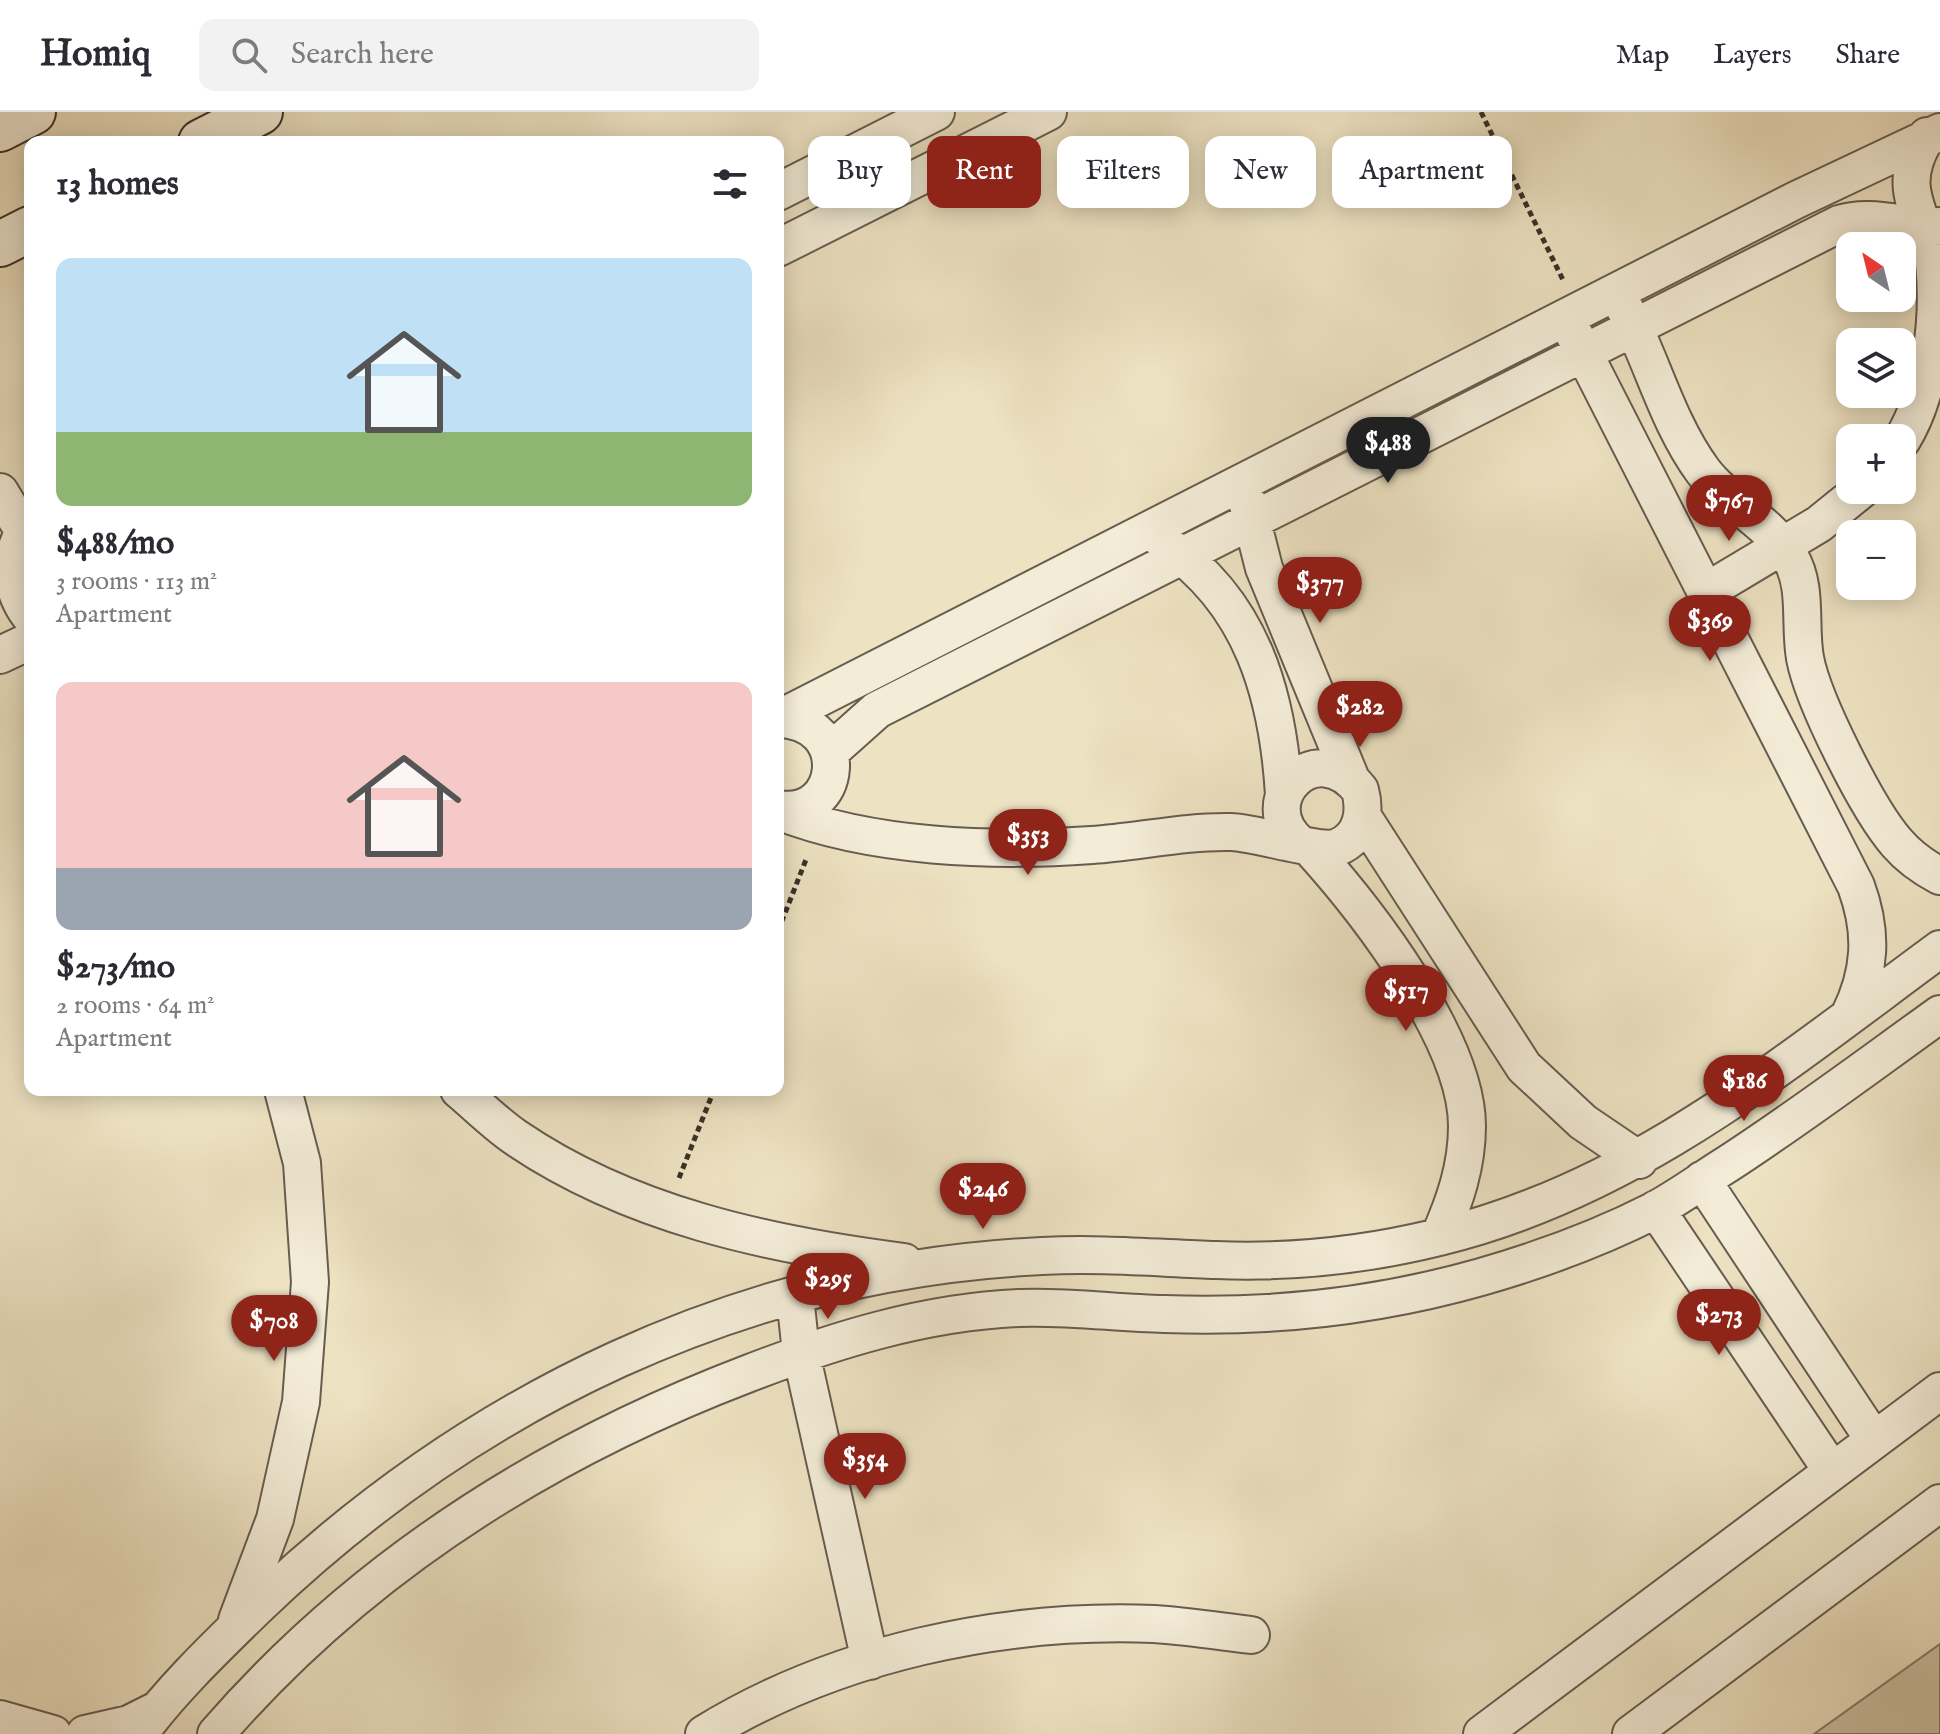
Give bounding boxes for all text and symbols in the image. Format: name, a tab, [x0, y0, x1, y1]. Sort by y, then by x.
search box	[199, 19, 759, 91]
text: Homiq	[40, 31, 151, 79]
icon: search	[227, 33, 271, 77]
text: Search here	[291, 36, 434, 74]
text: Map	[1616, 38, 1669, 73]
text: Layers	[1713, 38, 1792, 73]
text: Share	[1836, 38, 1900, 73]
chip: Buy	[808, 136, 911, 208]
chip: Rent	[927, 136, 1041, 208]
chip: Filters	[1057, 136, 1189, 208]
chip: New	[1205, 136, 1316, 208]
chip: Apartment	[1332, 136, 1512, 208]
icon: filters	[708, 162, 752, 206]
text: 13 homes	[56, 163, 179, 206]
north arrow	[1836, 232, 1916, 312]
map controls	[1836, 232, 1916, 600]
icon: home	[332, 310, 476, 454]
button: layers	[1836, 328, 1916, 408]
pin: $488	[1341, 417, 1435, 485]
button: +	[1836, 424, 1916, 504]
text: $488	[1364, 426, 1412, 459]
pin: $767	[1682, 475, 1776, 543]
text: $767	[1704, 484, 1754, 517]
button: −	[1836, 520, 1916, 600]
text: $488/mo	[56, 522, 174, 565]
pin: $377	[1273, 557, 1367, 625]
text: 3 rooms · 113 m²	[56, 565, 217, 598]
text: $377	[1296, 566, 1344, 599]
pin: $369	[1663, 595, 1757, 663]
text: Apartment	[56, 598, 172, 631]
text: $369	[1687, 604, 1733, 637]
pin: $282	[1313, 681, 1407, 749]
text: $282	[1336, 690, 1385, 723]
icon: home	[332, 734, 476, 878]
pin: $353	[981, 809, 1075, 877]
text: $353	[1006, 818, 1050, 851]
text: $273/mo	[56, 946, 175, 989]
pin: $517	[1359, 965, 1453, 1033]
text: $517	[1383, 974, 1429, 1007]
text: 2 rooms · 64 m²	[56, 989, 215, 1022]
text: Apartment	[56, 1022, 172, 1055]
pin: $186	[1697, 1055, 1791, 1123]
text: $186	[1721, 1064, 1767, 1097]
pin: $246	[936, 1163, 1030, 1231]
text: $246	[958, 1172, 1008, 1205]
pin: $295	[781, 1253, 875, 1321]
text: $295	[804, 1262, 852, 1295]
pin: $273	[1672, 1289, 1766, 1357]
pin: $708	[227, 1295, 321, 1363]
text: $273	[1695, 1298, 1743, 1331]
text: $708	[249, 1304, 299, 1337]
pin: $354	[818, 1433, 912, 1501]
text: $354	[842, 1442, 888, 1475]

